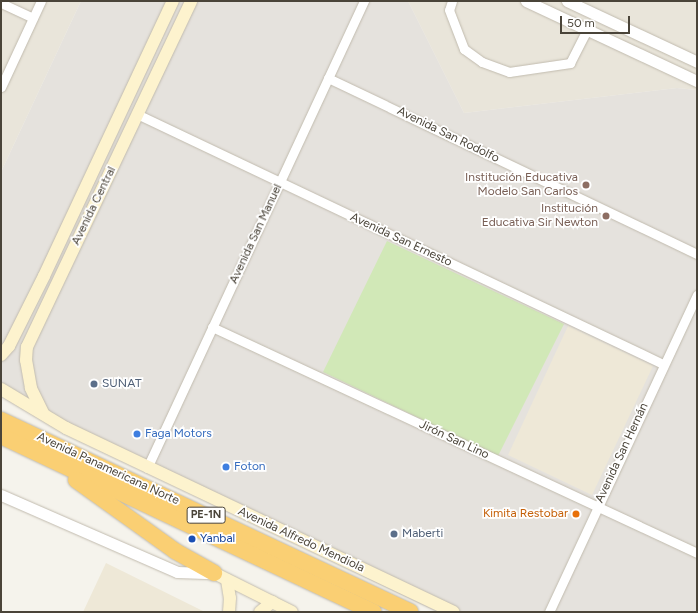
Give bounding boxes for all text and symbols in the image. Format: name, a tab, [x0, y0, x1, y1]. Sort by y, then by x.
scale bar	[562, 8, 632, 34]
text: 50 m	[567, 16, 595, 30]
street label: Avenida San Rodolfo	[395, 104, 501, 166]
street label: Avenida Central	[69, 164, 119, 248]
place label: Institución Educativa Modelo San Carlos	[465, 171, 578, 199]
marker: Institución Educativa Modelo San Carlos	[581, 180, 591, 190]
street label: Avenida San Manuel	[227, 182, 285, 286]
place label: Institución Educativa Sir Newton	[482, 202, 598, 230]
street label: Avenida San Ernesto	[348, 210, 454, 270]
marker: Institución Educativa Sir Newton	[601, 211, 611, 221]
place label: SUNAT	[102, 377, 142, 391]
marker: SUNAT	[89, 379, 99, 389]
street label: Avenida San Hernán	[593, 401, 651, 505]
street label: Jirón San Lino	[417, 418, 491, 462]
place label: Faga Motors	[145, 427, 212, 441]
marker: Faga Motors	[132, 429, 142, 439]
street label: Avenida Panamericana Norte	[35, 430, 181, 508]
place label: Foton	[234, 460, 266, 474]
marker: Foton	[221, 462, 231, 472]
street label: Avenida Alfredo Mendiola	[235, 504, 367, 576]
road number: PE-1N	[186, 506, 226, 524]
place label: Kimita Restobar	[483, 507, 568, 521]
marker: Kimita Restobar	[571, 509, 581, 519]
place label: Maberti	[402, 527, 443, 541]
marker: Maberti	[389, 529, 399, 539]
place label: Yanbal	[200, 532, 235, 546]
marker: Yanbal	[187, 534, 197, 544]

